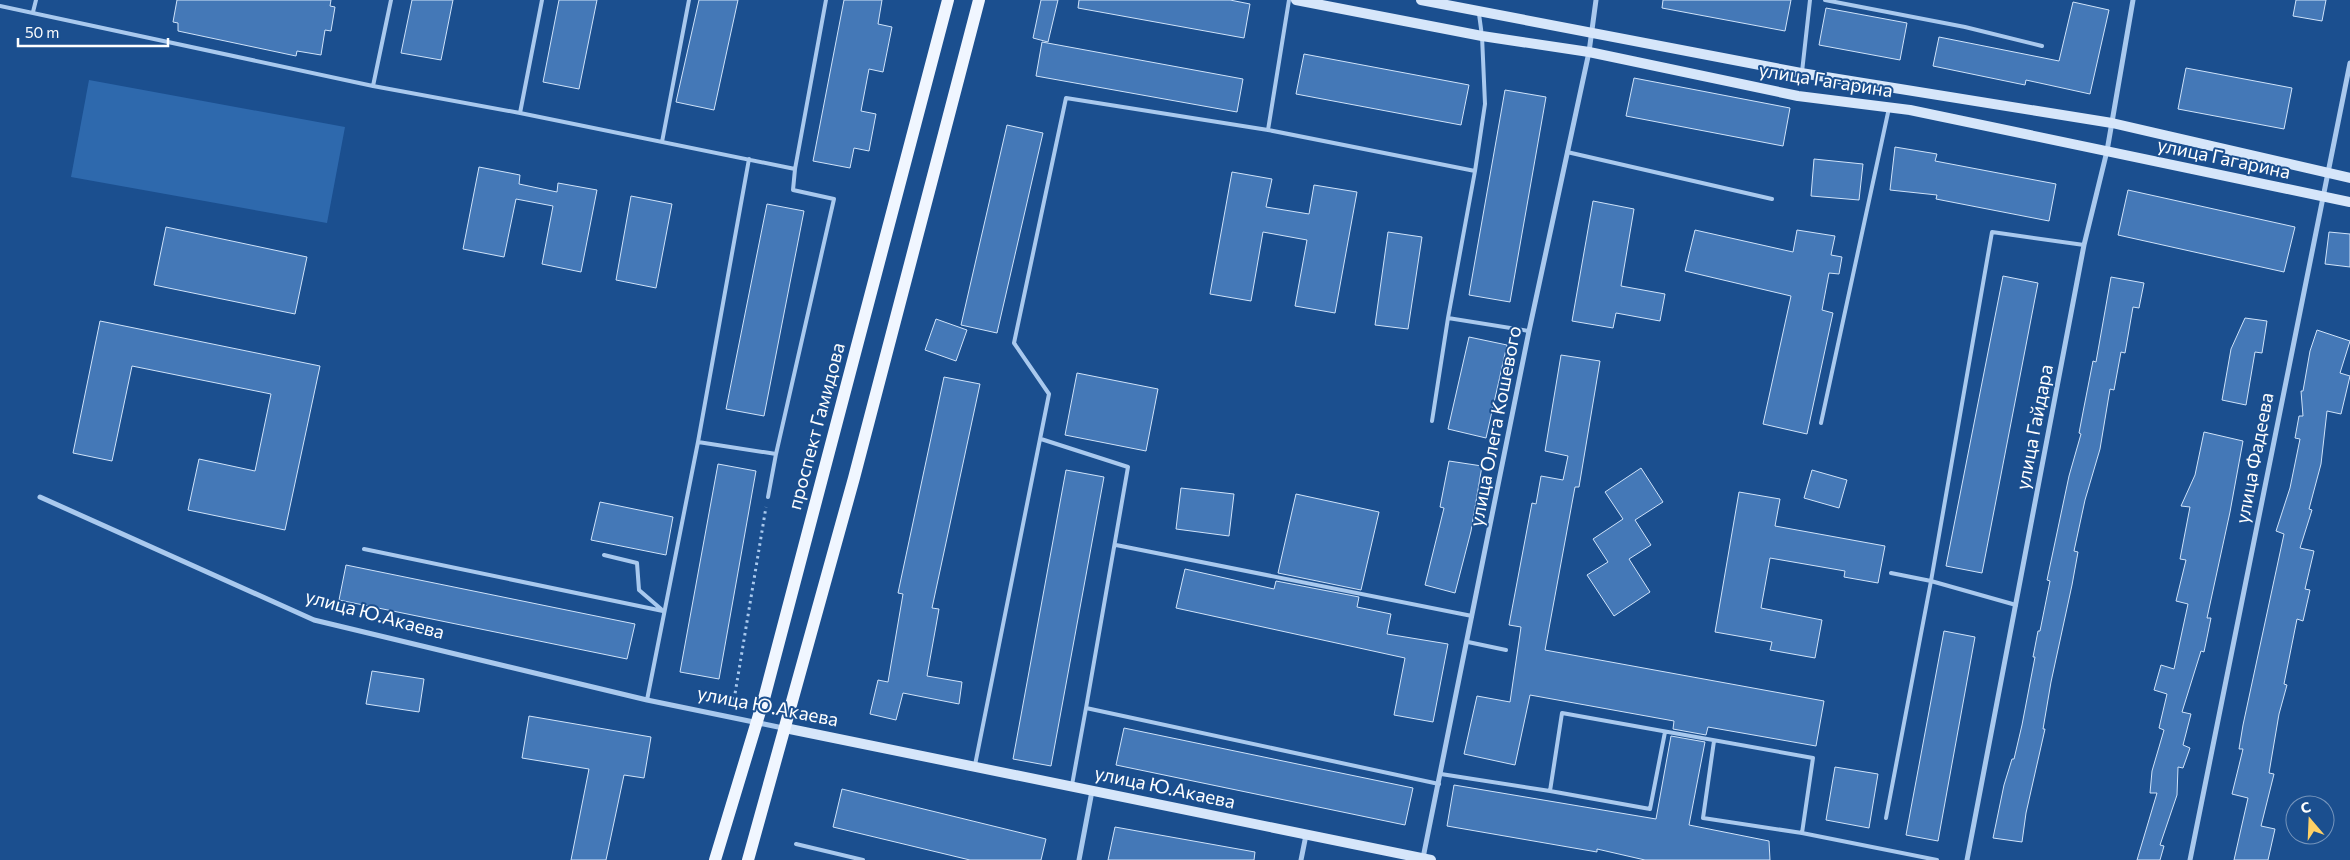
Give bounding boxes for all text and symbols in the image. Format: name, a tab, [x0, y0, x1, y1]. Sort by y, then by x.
scale bar	[18, 15, 168, 47]
text: 50 m	[25, 23, 59, 41]
street label: улица Гагарина	[1757, 58, 1895, 101]
street label: улица Гагарина	[2155, 132, 2293, 183]
street label: улица Олега Кошевого	[1464, 324, 1525, 528]
street label: проспект Гамидова	[782, 340, 849, 512]
street label: улица Гайдара	[2010, 362, 2057, 492]
street label: улица Фадеева	[2230, 391, 2277, 525]
street label: улица Ю.Акаева	[303, 584, 447, 643]
street label: улица Ю.Акаева	[696, 681, 841, 730]
street label: улица Ю.Акаева	[1093, 760, 1238, 813]
north arrow	[2285, 795, 2335, 845]
text: С	[2298, 798, 2313, 817]

